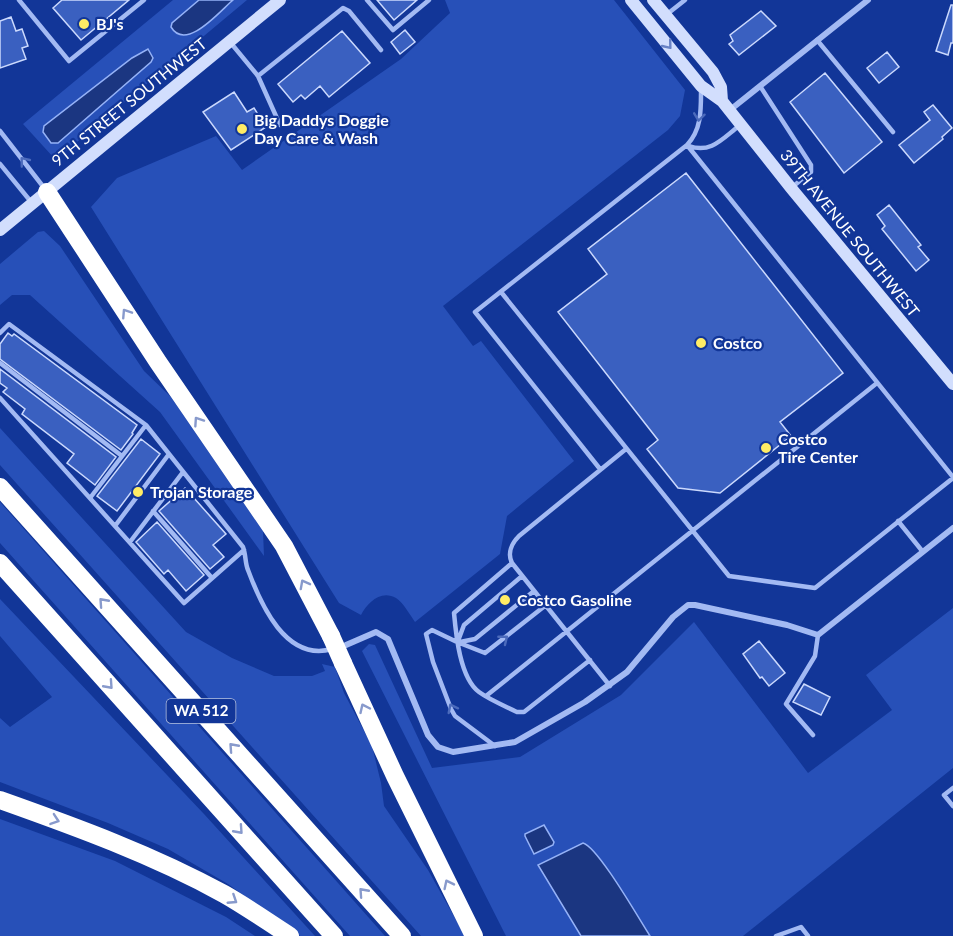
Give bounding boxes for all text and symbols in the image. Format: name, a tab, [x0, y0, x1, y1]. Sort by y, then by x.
place label: BJ's	[96, 14, 124, 33]
marker: BJ's	[77, 17, 91, 31]
street label: 9TH STREET SOUTHWEST	[47, 33, 210, 170]
one-way arrow	[661, 39, 672, 50]
place label: Big Daddys Doggie Day Care & Wash	[254, 110, 389, 147]
one-way arrow	[694, 113, 706, 122]
marker: Big Daddys Doggie Day Care & Wash	[235, 122, 249, 136]
street label: 39TH AVENUE SOUTHWEST	[777, 145, 924, 321]
one-way arrow	[20, 157, 31, 168]
one-way arrow	[122, 309, 134, 319]
place label: Costco	[713, 333, 762, 352]
marker: Costco	[694, 336, 708, 350]
one-way arrow	[194, 417, 205, 428]
place label: Costco Tire Center	[778, 429, 858, 466]
marker: Costco Tire Center	[759, 441, 773, 455]
place label: Trojan Storage	[150, 482, 253, 501]
marker: Trojan Storage	[131, 485, 145, 499]
one-way arrow	[300, 580, 311, 590]
place label: Costco Gasoline	[517, 590, 632, 609]
marker: Costco Gasoline	[498, 593, 512, 607]
one-way arrow	[99, 598, 110, 608]
one-way arrow	[497, 635, 508, 646]
one-way arrow	[102, 678, 113, 688]
road number: WA 512	[166, 699, 236, 723]
one-way arrow	[359, 703, 371, 714]
one-way arrow	[447, 703, 459, 714]
one-way arrow	[229, 743, 240, 754]
one-way arrow	[49, 812, 60, 825]
one-way arrow	[232, 823, 243, 834]
one-way arrow	[444, 879, 455, 890]
one-way arrow	[359, 889, 370, 899]
one-way arrow	[227, 892, 237, 904]

